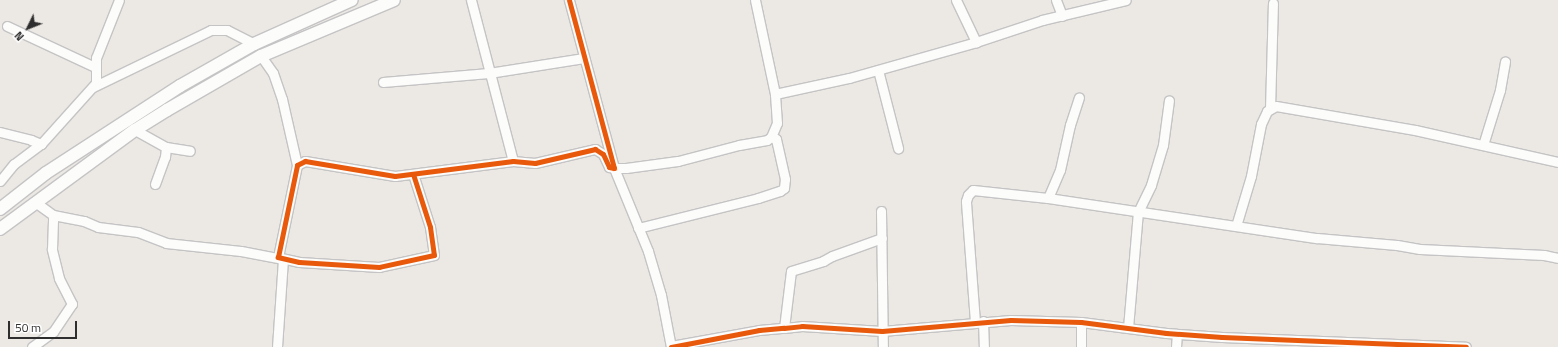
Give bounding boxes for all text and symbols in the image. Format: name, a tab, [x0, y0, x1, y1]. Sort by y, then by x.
north arrow	[8, 8, 48, 48]
text: N	[11, 28, 28, 44]
scale bar	[10, 313, 79, 339]
text: 50 m	[15, 318, 41, 337]

